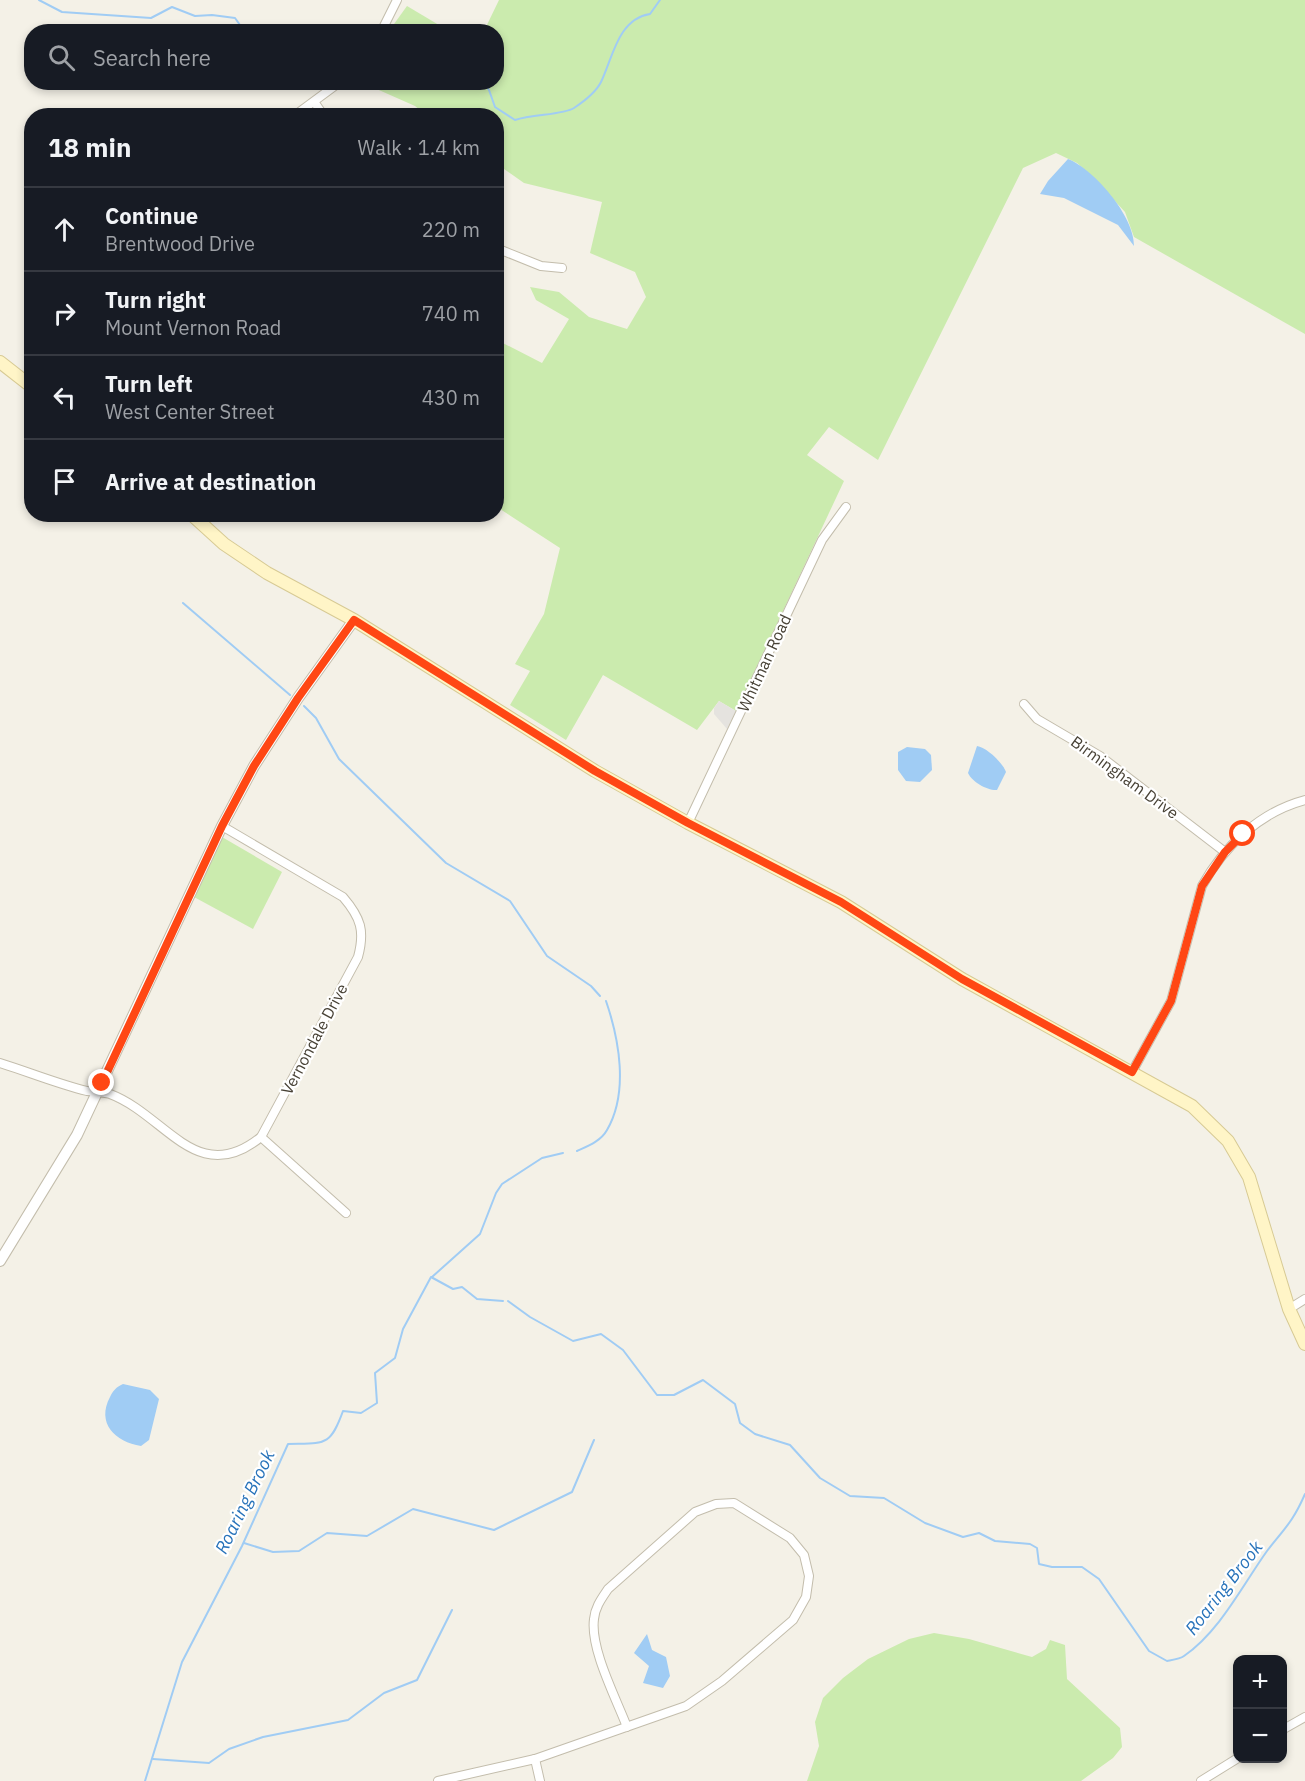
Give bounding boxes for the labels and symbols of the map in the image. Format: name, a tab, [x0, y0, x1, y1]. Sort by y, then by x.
street label: Whitman Road	[733, 611, 795, 715]
street label: Birmingham Drive	[1067, 731, 1183, 823]
route start	[1229, 820, 1255, 846]
street label: Vernondale Drive	[276, 980, 352, 1098]
route end	[88, 1069, 114, 1095]
water label: Roaring Brook	[209, 1445, 280, 1558]
water label: Roaring Brook	[1180, 1536, 1268, 1639]

